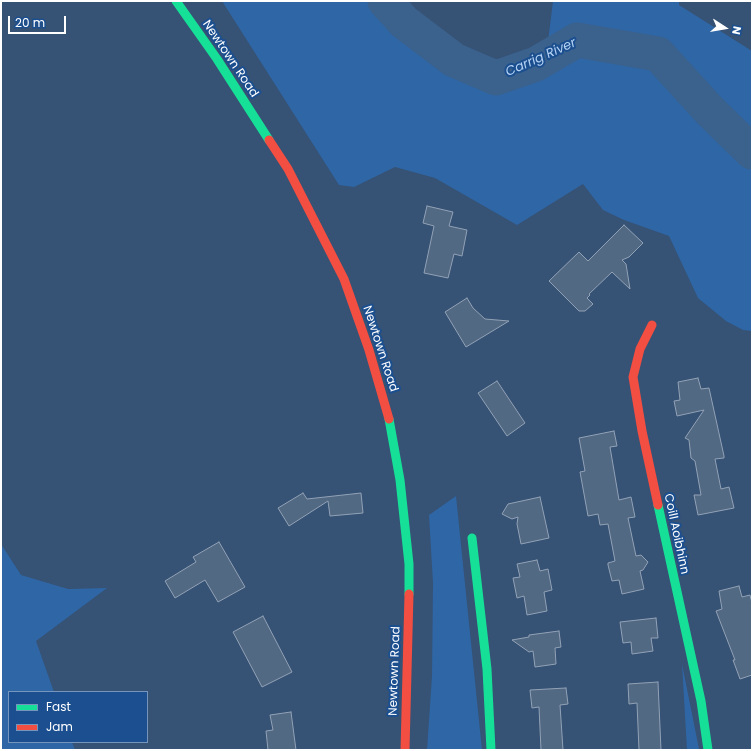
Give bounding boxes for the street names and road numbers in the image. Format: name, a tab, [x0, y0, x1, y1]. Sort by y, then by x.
street label: Newtown Road	[199, 18, 261, 100]
street label: Newtown Road	[359, 304, 401, 394]
street label: Coill Aoibhinn	[660, 492, 692, 576]
street label: Newtown Road	[386, 626, 404, 716]

